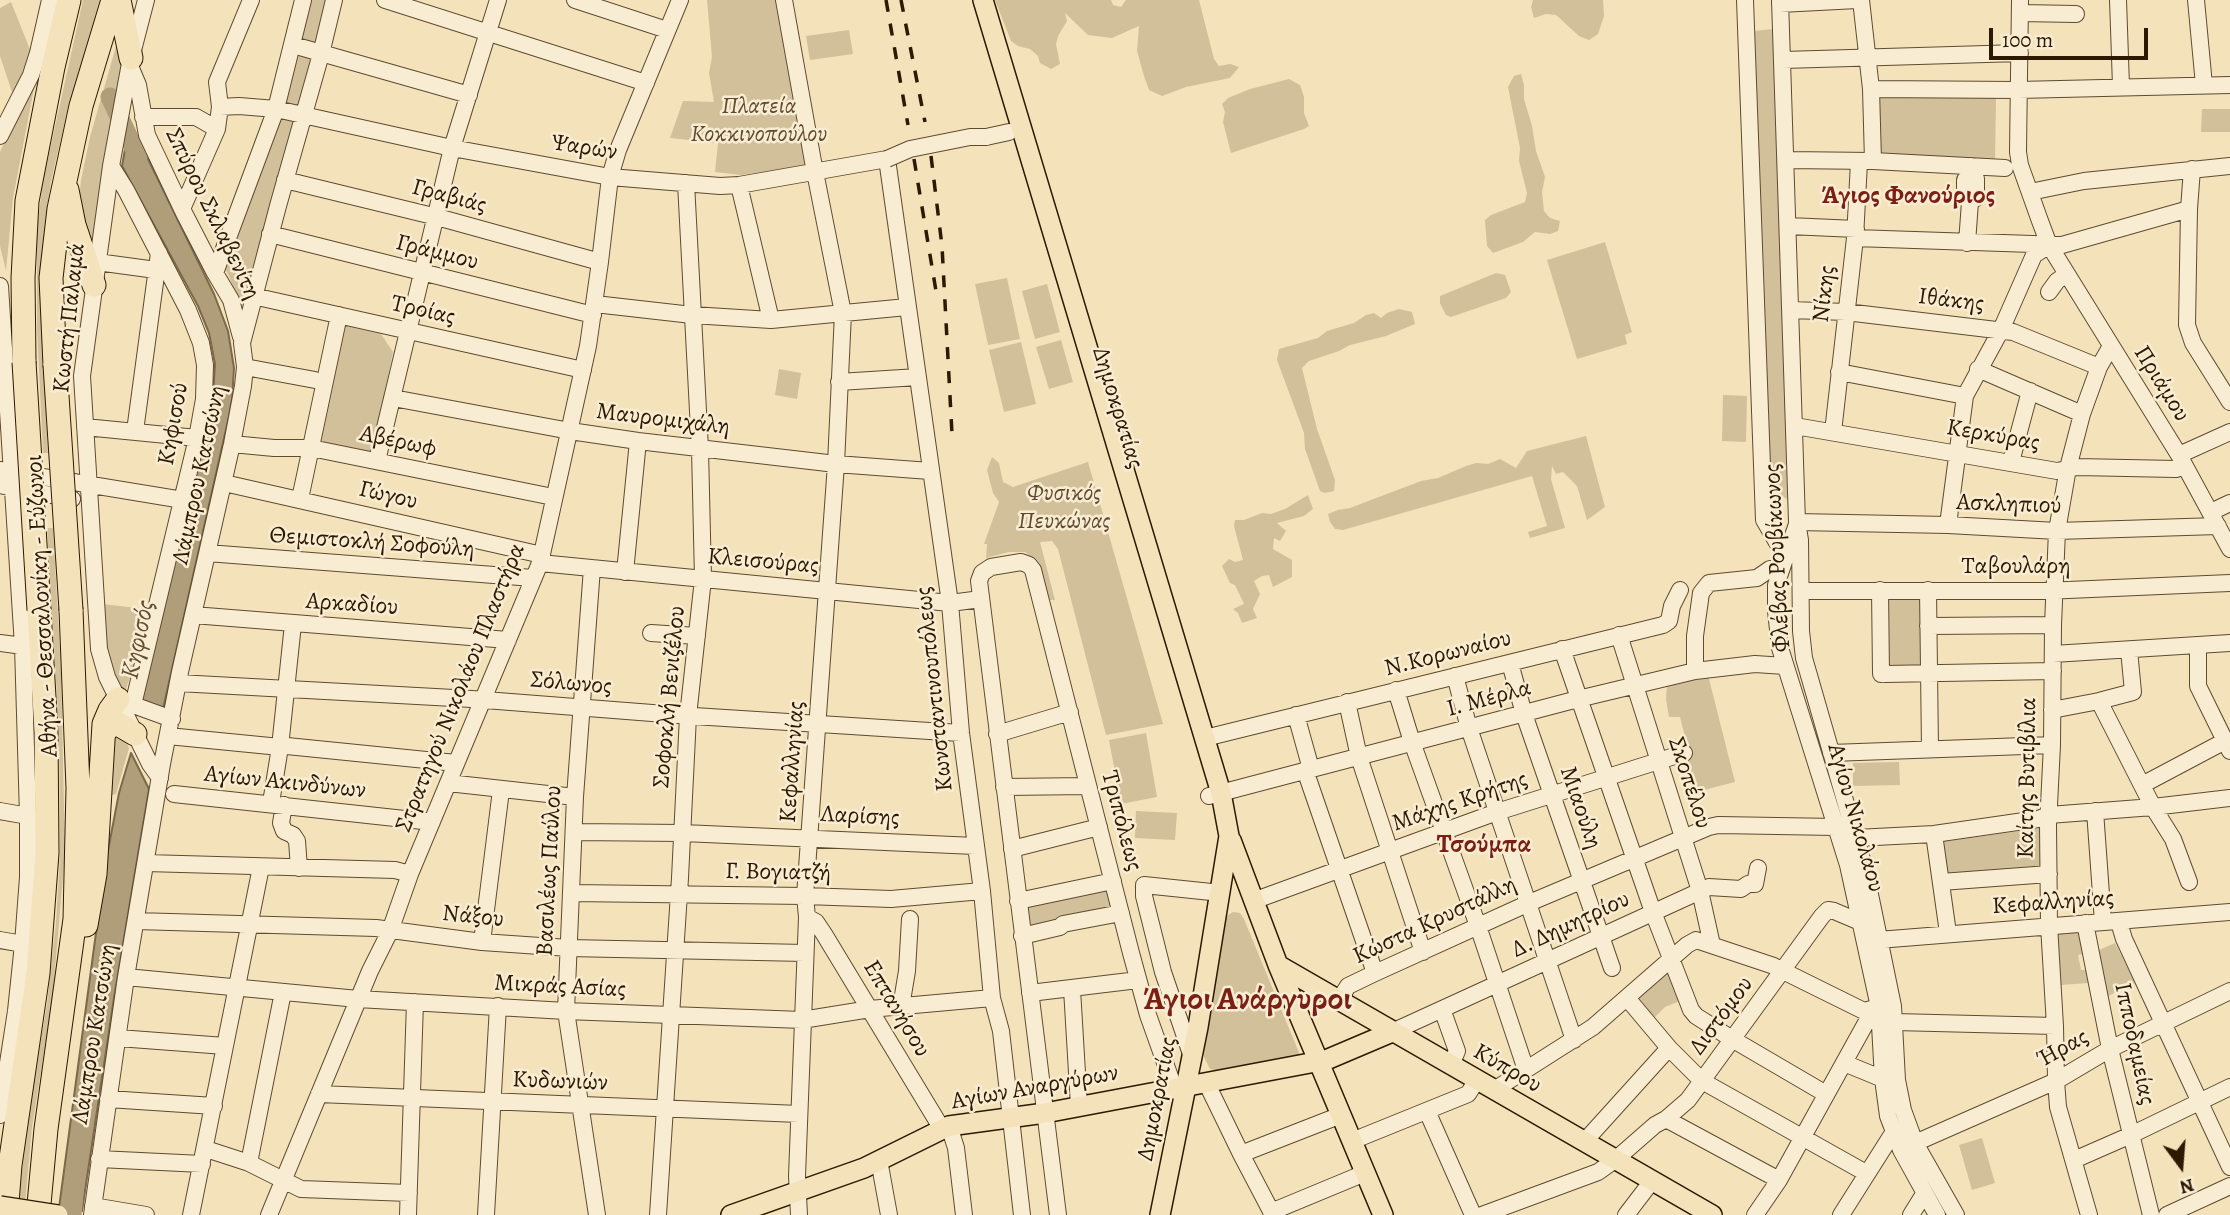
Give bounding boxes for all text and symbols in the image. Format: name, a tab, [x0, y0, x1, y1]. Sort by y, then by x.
scale bar	[1992, 14, 2151, 58]
text: 100 m	[2002, 26, 2053, 54]
park label: Πλατεία Κοκκινοπούλου	[691, 93, 827, 149]
street label: Σπύρου Σκλαβενίτη	[158, 124, 266, 304]
street label: Ψαρών	[549, 129, 619, 167]
street label: Γραβιάς	[409, 173, 489, 221]
district label: Άγιος Φανούριος	[1821, 181, 1995, 213]
street label: Γράμμου	[393, 229, 481, 277]
street label: Κωστή Παλαμά	[48, 242, 92, 394]
street label: Νίκης	[1807, 264, 1843, 324]
street label: Ιθάκης	[1916, 283, 1986, 319]
street label: Τροίας	[388, 290, 458, 332]
street label: Πριάμου	[2126, 341, 2196, 427]
street label: Δημοκρατίας	[1085, 344, 1149, 472]
street label: Κηφισού	[153, 380, 195, 468]
street label: Λάμπρου Κατσώνη	[167, 383, 233, 567]
street label: Μαυρομιχάλη	[594, 398, 732, 442]
street label: Κερκύρας	[1944, 414, 2042, 458]
street label: Αβέρωφ	[357, 420, 439, 464]
street label: Αθήνα - Θεσσαλονίκη - Εύζωνοι	[21, 454, 65, 758]
street label: Φλέβας Ρουβίκωνος	[1759, 463, 1797, 653]
street label: Γώγου	[356, 475, 420, 517]
park label: Φυσικός Πευκώνας	[1018, 480, 1110, 536]
street label: Ασκληπιού	[1956, 489, 2062, 521]
street label: Θεμιστοκλή Σοφούλη	[268, 521, 476, 565]
street label: Στρατηγού Νικολάου Πλαστήρα	[390, 540, 532, 836]
street label: Κλεισούρας	[706, 543, 820, 581]
street label: Ταβουλάρη	[1961, 553, 2071, 581]
street label: Κωνσταντινουπόλεως	[910, 585, 960, 793]
street label: Αρκαδίου	[305, 587, 399, 623]
water label: Κηφισός	[115, 598, 163, 682]
street label: Σοφοκλή Βενιζέλου	[648, 605, 692, 789]
street label: Ν.Κορωναίου	[1382, 624, 1514, 684]
street label: Σόλωνος	[529, 666, 613, 702]
street label: Ι. Μέρλα	[1444, 674, 1534, 724]
street label: Καίτης Βυτιβίλια	[2012, 697, 2044, 859]
street label: Κεφαλληνίας	[774, 700, 812, 824]
street label: Σκοπέλου	[1661, 734, 1717, 832]
street label: Αγίου Νικολάου	[1820, 740, 1890, 896]
street label: Αγίων Ακινδύνων	[203, 760, 367, 806]
street label: Μιαούλη	[1552, 763, 1608, 853]
street label: Μάχης Κρήτης	[1388, 765, 1532, 839]
street label: Τριπόλεως	[1094, 768, 1148, 874]
street label: Βασιλέως Παύλου	[531, 785, 569, 957]
street label: Λαρίσης	[820, 801, 900, 833]
district label: Τσούμπα	[1437, 830, 1531, 862]
street label: Γ. Βογιατζή	[725, 858, 831, 888]
street label: Κώστα Κρυστάλλη	[1349, 871, 1521, 971]
street label: Κεφαλληνίας	[1991, 884, 2115, 922]
street label: Δ. Δημητρίου	[1507, 885, 1635, 965]
street label: Νάξου	[441, 899, 505, 935]
street label: Λάμπρου Κατσώνη	[67, 942, 123, 1126]
street label: Επτανήσου	[856, 955, 936, 1063]
street label: Μικράς Ασίας	[493, 969, 627, 1005]
street label: Διστόμου	[1684, 971, 1760, 1061]
street label: Ιπποδαμείας	[2107, 980, 2161, 1108]
district label: Άγιοι Ανάργυροι	[1142, 982, 1352, 1020]
street label: Ήρας	[2032, 1023, 2094, 1075]
street label: Δημοκρατίας	[1132, 1035, 1184, 1163]
street label: Κύπρου	[1468, 1038, 1546, 1100]
street label: Αγίων Αναργύρων	[949, 1059, 1121, 1117]
street label: Κυδωνιών	[512, 1066, 608, 1098]
north arrow	[2146, 1131, 2216, 1201]
text: N	[2177, 1172, 2197, 1201]

